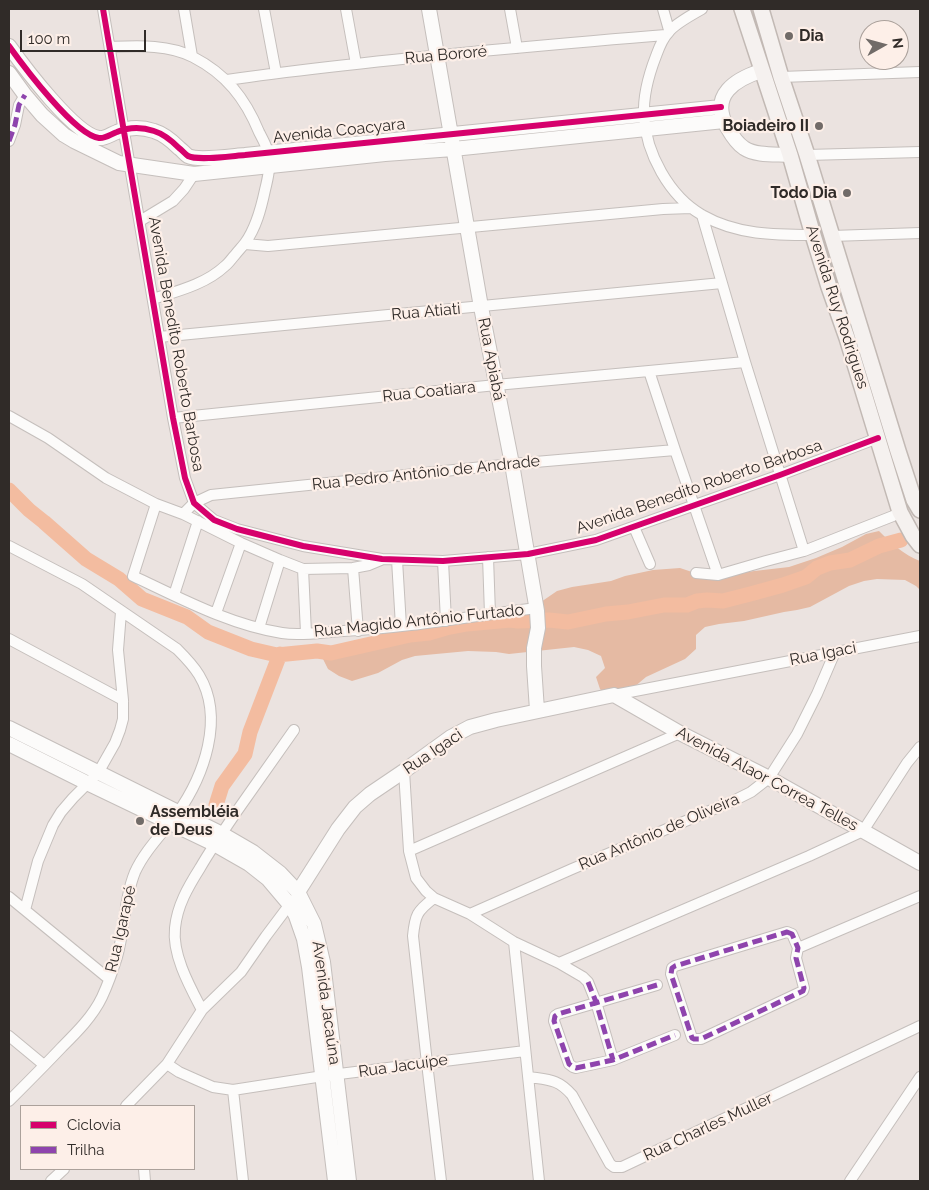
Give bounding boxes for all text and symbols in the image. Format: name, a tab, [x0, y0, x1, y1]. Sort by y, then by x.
scale bar	[22, 20, 149, 52]
north arrow	[859, 20, 909, 70]
place label: Dia	[799, 26, 824, 46]
text: 100 m	[28, 30, 70, 48]
marker: Dia	[783, 30, 795, 42]
text: N	[889, 37, 906, 50]
street label: Rua Bororé	[404, 42, 488, 68]
street label: Avenida Coacyara	[272, 115, 406, 147]
place label: Boiadeiro II	[722, 116, 809, 136]
marker: Boiadeiro II	[813, 120, 825, 132]
place label: Todo Dia	[770, 183, 837, 203]
marker: Todo Dia	[841, 187, 853, 199]
street label: Avenida Benedito Roberto Barbosa	[144, 215, 208, 473]
street label: Avenida Ruy Rodrigues	[801, 223, 873, 391]
street label: Rua Atiati	[391, 299, 461, 325]
street label: Rua Apiabá	[474, 316, 508, 402]
street label: Rua Coatiara	[381, 378, 477, 406]
street label: Avenida Benedito Roberto Barbosa	[574, 436, 824, 538]
street label: Rua Pedro Antônio de Andrade	[311, 451, 541, 495]
street label: Rua Magido Antônio Furtado	[313, 600, 525, 642]
street label: Rua Igaci	[788, 638, 858, 670]
street label: Avenida Alaor Correa Telles	[673, 723, 861, 835]
street label: Rua Igaci	[400, 725, 466, 779]
street label: Rua Antônio de Oliveira	[576, 789, 742, 875]
place label: Assembléia de Deus	[150, 802, 239, 840]
marker: Assembléia de Deus	[134, 815, 146, 827]
street label: Rua Igarapé	[102, 884, 140, 974]
street label: Avenida Jacaúna	[308, 940, 344, 1066]
street label: Rua Jacuípe	[357, 1050, 449, 1082]
street label: Rua Charles Muller	[640, 1089, 776, 1165]
legend	[20, 1105, 195, 1170]
text: Ciclovia	[67, 1116, 121, 1134]
text: Trilha	[67, 1141, 104, 1159]

